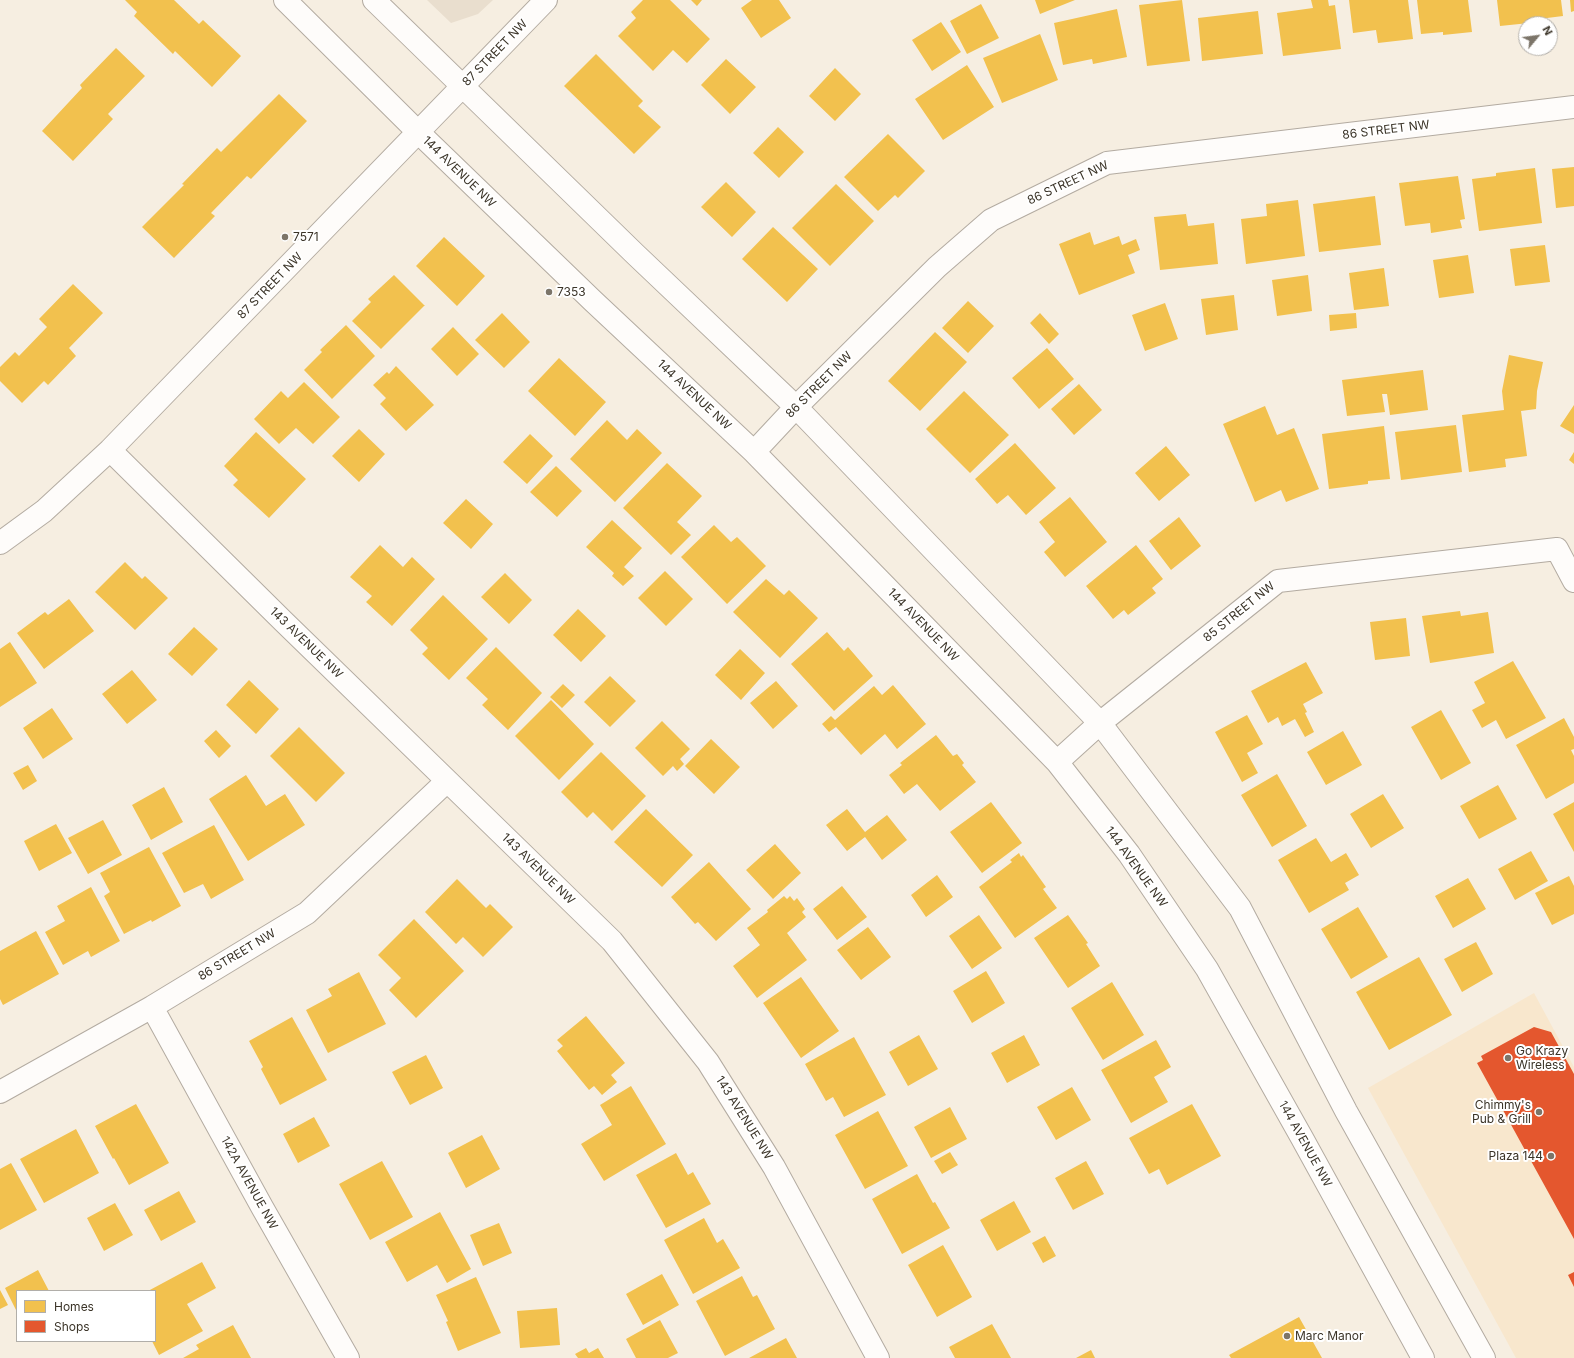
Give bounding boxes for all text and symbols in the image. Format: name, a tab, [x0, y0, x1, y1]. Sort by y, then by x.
north arrow	[1518, 16, 1558, 56]
street label: 87 STREET NW	[460, 17, 530, 89]
text: N	[1539, 24, 1556, 38]
street label: 86 STREET NW	[1342, 118, 1430, 142]
street label: 144 AVENUE NW	[419, 133, 499, 211]
street label: 86 STREET NW	[1025, 158, 1111, 208]
place label: 7571	[293, 230, 319, 244]
marker: 7571	[280, 232, 290, 242]
street label: 87 STREET NW	[235, 250, 305, 322]
place label: 7353	[557, 285, 586, 299]
marker: 7353	[544, 287, 554, 297]
street label: 86 STREET NW	[783, 349, 855, 421]
street label: 144 AVENUE NW	[654, 357, 734, 433]
street label: 85 STREET NW	[1200, 579, 1278, 645]
street label: 144 AVENUE NW	[884, 585, 962, 665]
street label: 143 AVENUE NW	[267, 605, 345, 681]
street label: 144 AVENUE NW	[1102, 824, 1170, 910]
street label: 143 AVENUE NW	[499, 831, 577, 907]
street label: 86 STREET NW	[196, 926, 278, 984]
place label: Go Krazy Wireless	[1516, 1044, 1568, 1072]
marker: Go Krazy Wireless	[1503, 1053, 1513, 1063]
street label: 143 AVENUE NW	[713, 1074, 775, 1162]
street label: 144 AVENUE NW	[1275, 1098, 1335, 1190]
place label: Chimmy's Pub & Grill	[1472, 1098, 1531, 1126]
marker: Chimmy's Pub & Grill	[1534, 1107, 1544, 1117]
street label: 142A AVENUE NW	[217, 1134, 281, 1232]
place label: Plaza 144	[1489, 1149, 1543, 1163]
marker: Plaza 144	[1546, 1151, 1556, 1161]
legend	[16, 1290, 156, 1342]
text: Homes	[54, 1299, 94, 1314]
text: Shops	[54, 1319, 90, 1334]
place label: Marc Manor	[1295, 1329, 1364, 1343]
marker: Marc Manor	[1282, 1331, 1292, 1341]

